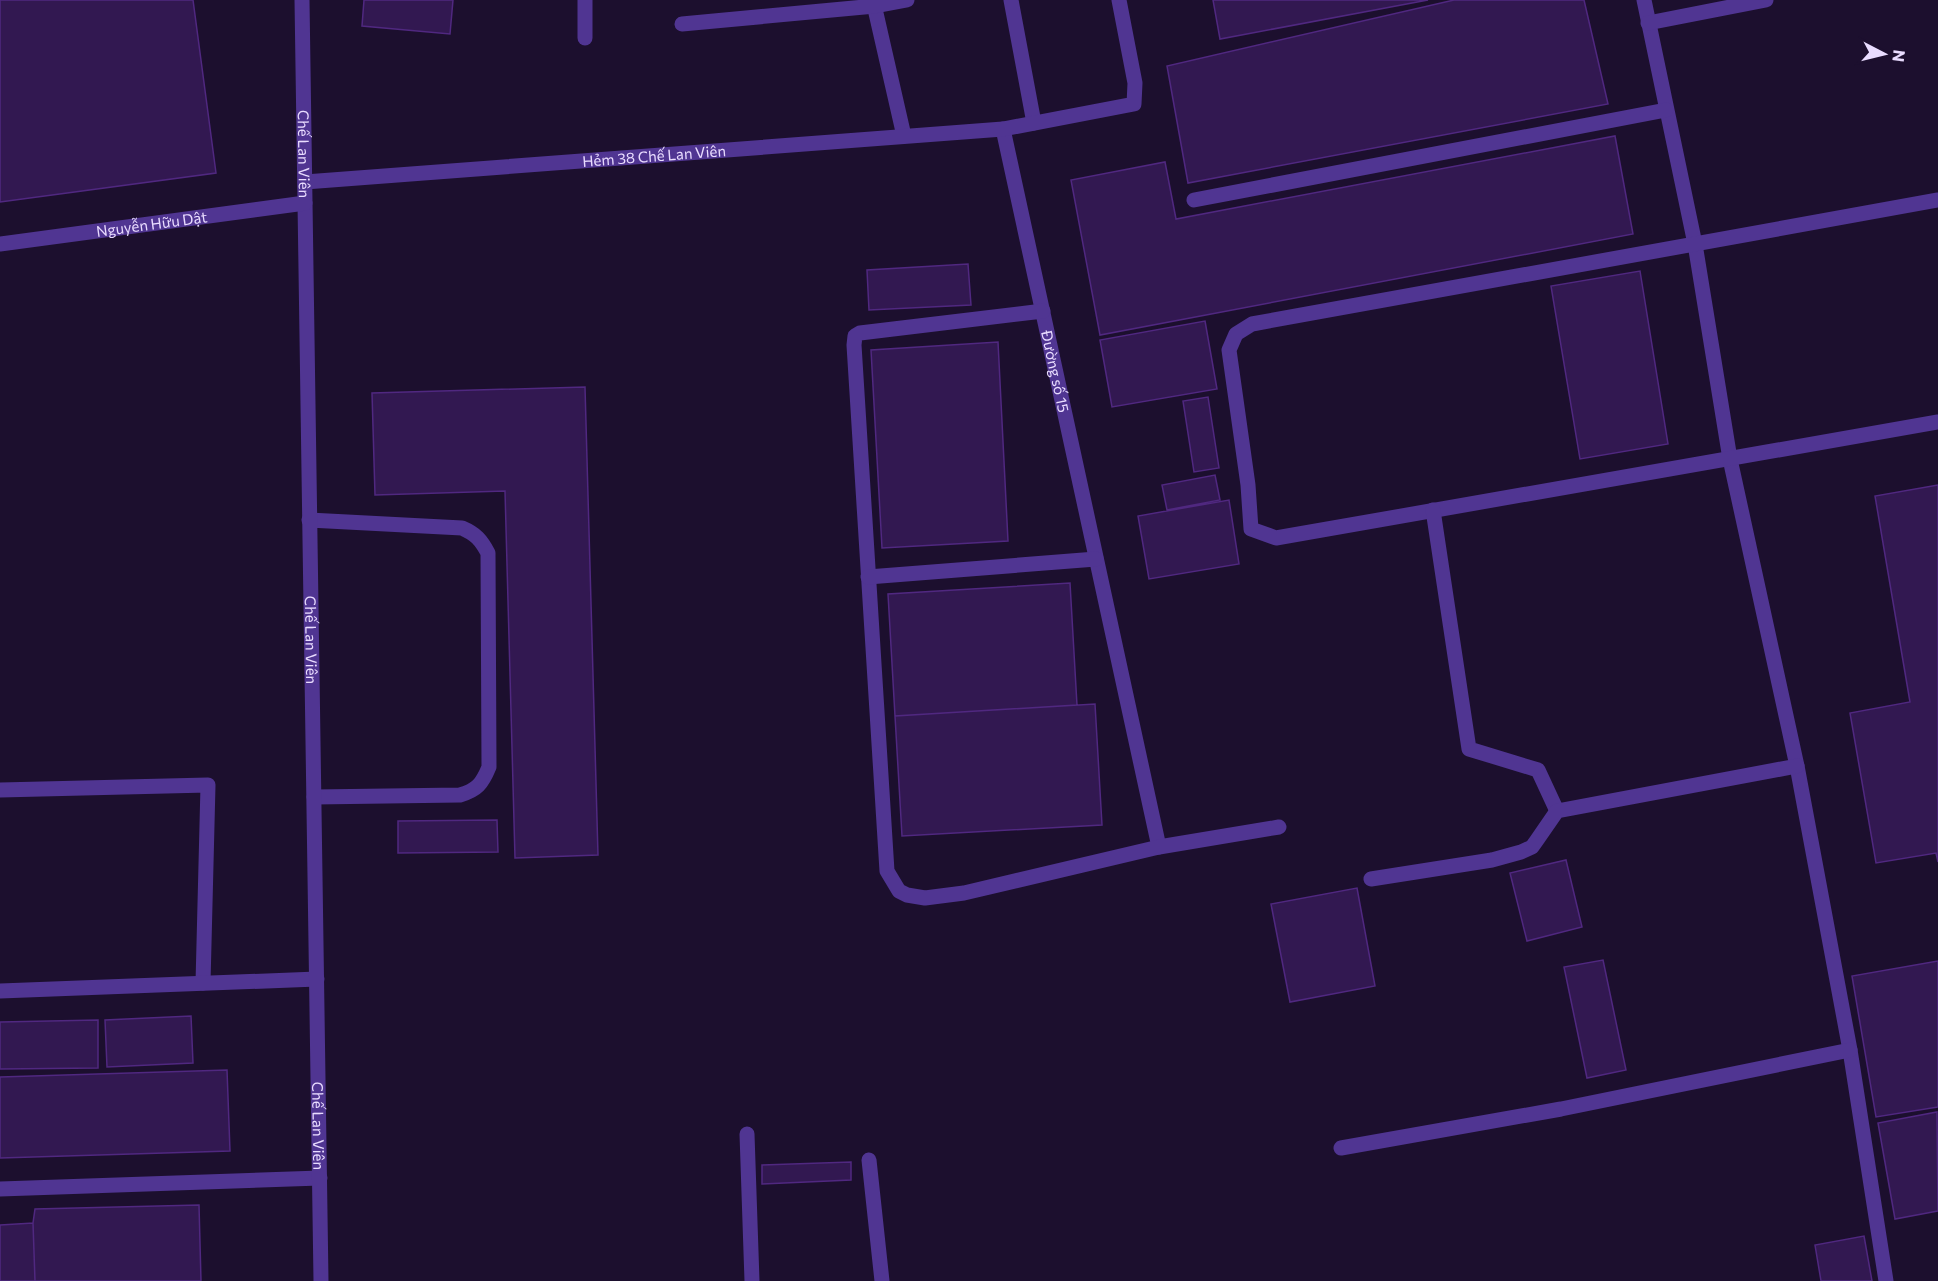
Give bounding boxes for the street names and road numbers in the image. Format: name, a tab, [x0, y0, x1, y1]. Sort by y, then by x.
street label: Chế Lan Viên	[295, 110, 314, 198]
street label: Hẻm 38 Chế Lan Viên	[582, 141, 726, 170]
street label: Nguyễn Hữu Dật	[95, 207, 208, 240]
street label: Đường số 15	[1038, 328, 1073, 414]
street label: Chế Lan Viên	[302, 596, 321, 684]
street label: Chế Lan Viên	[309, 1082, 328, 1170]

